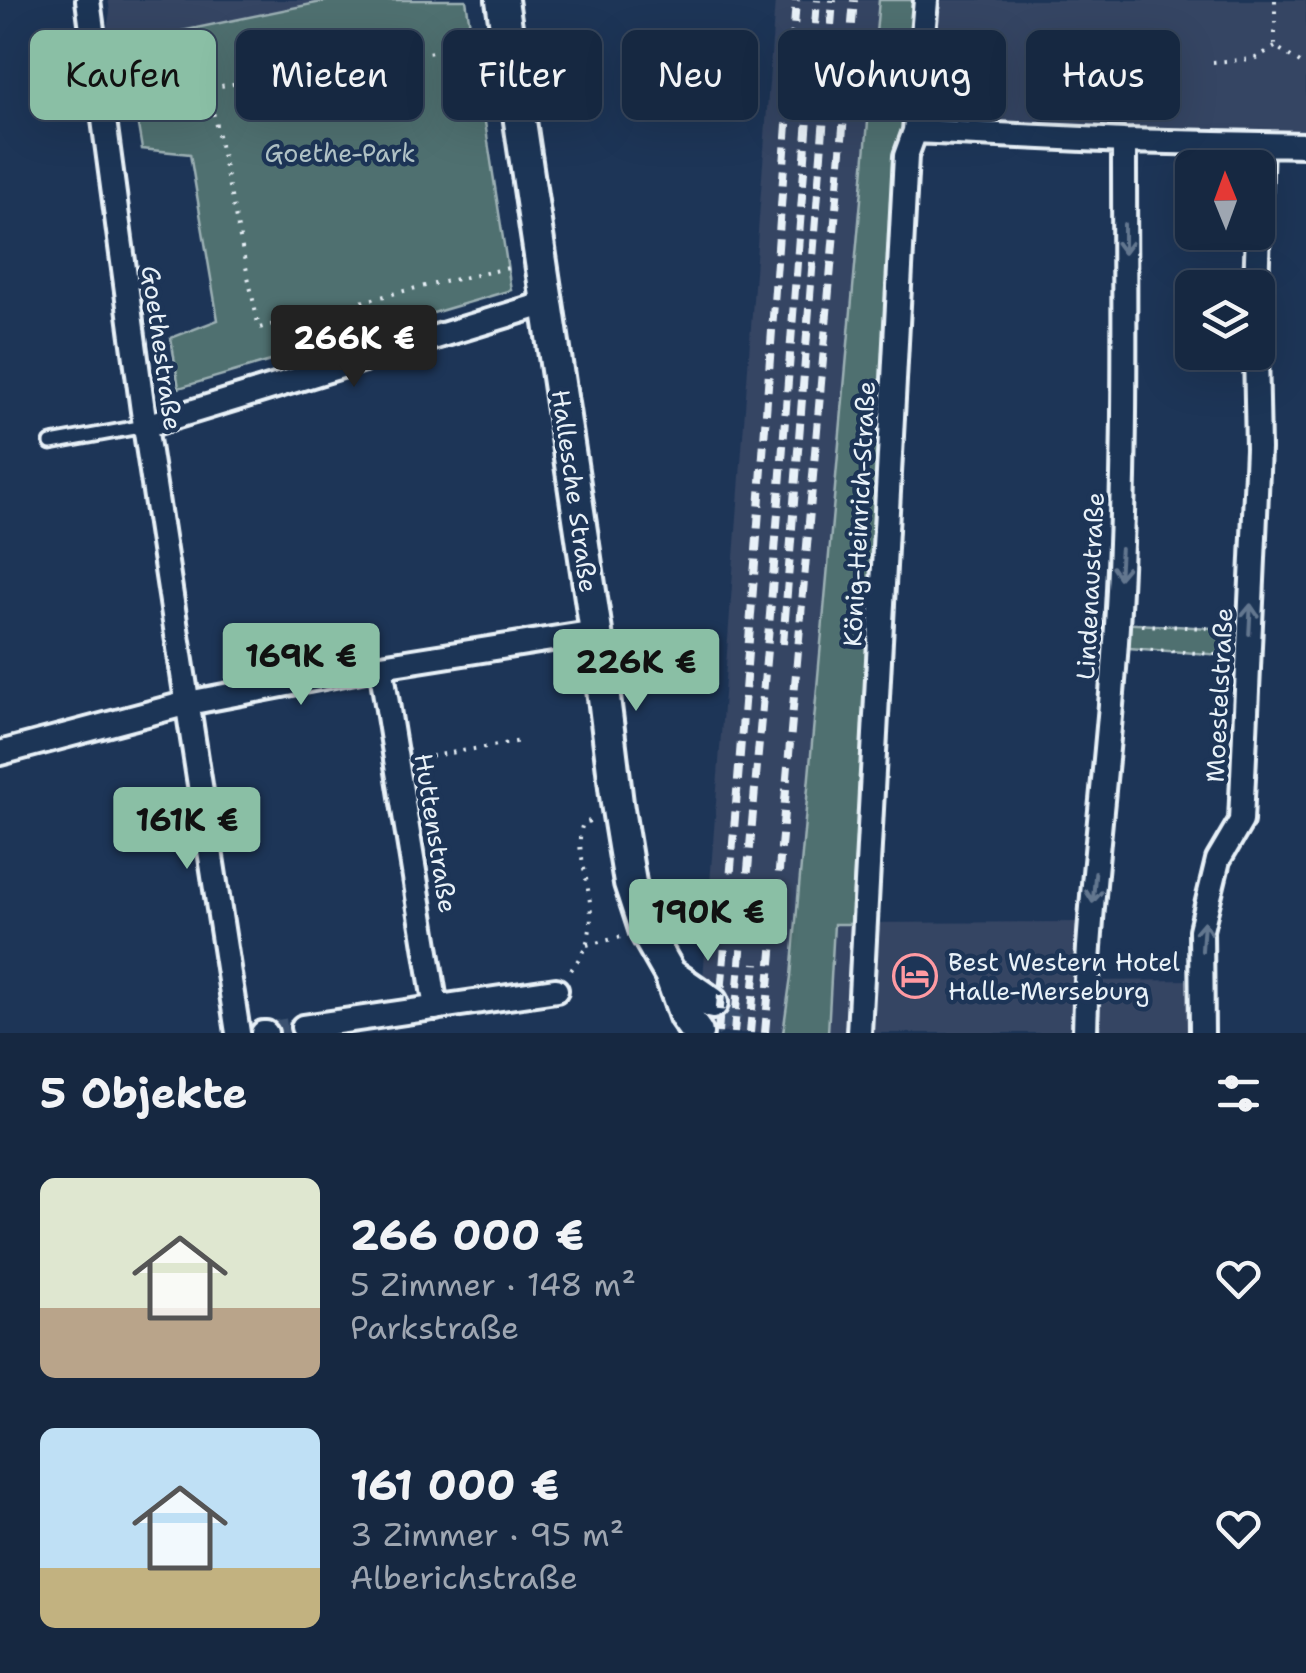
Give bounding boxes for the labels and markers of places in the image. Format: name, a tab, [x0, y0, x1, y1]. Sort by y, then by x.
pin: 266K €	[273, 305, 435, 390]
pin: 169K €	[220, 623, 382, 708]
pin: 226K €	[555, 629, 717, 714]
pin: 161K €	[106, 787, 268, 872]
pin: 190K €	[627, 879, 789, 964]
place label: Best Western Hotel Halle-Merseburg	[948, 945, 1180, 1008]
hotel icon: Best Western Hotel Halle-Merseburg	[892, 953, 938, 999]

